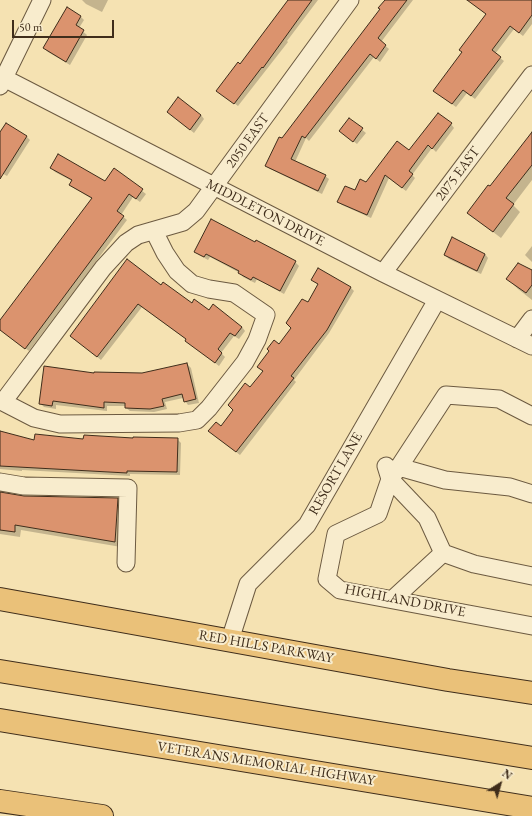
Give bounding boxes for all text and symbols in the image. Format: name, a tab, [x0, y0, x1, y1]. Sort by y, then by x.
scale bar	[14, 12, 116, 38]
text: 50 m	[19, 19, 42, 35]
street label: 2050 EAST	[223, 111, 273, 171]
street label: 2075 EAST	[432, 144, 484, 204]
street label: MIDDLETON DRIVE	[203, 176, 327, 250]
street label: RESORT LANE	[306, 430, 366, 518]
street label: HIGHLAND DRIVE	[343, 581, 467, 621]
street label: RED HILLS PARKWAY	[197, 627, 335, 667]
street label: VETERANS MEMORIAL HIGHWAY	[156, 739, 376, 789]
north arrow	[480, 764, 520, 804]
text: N	[499, 766, 515, 783]

